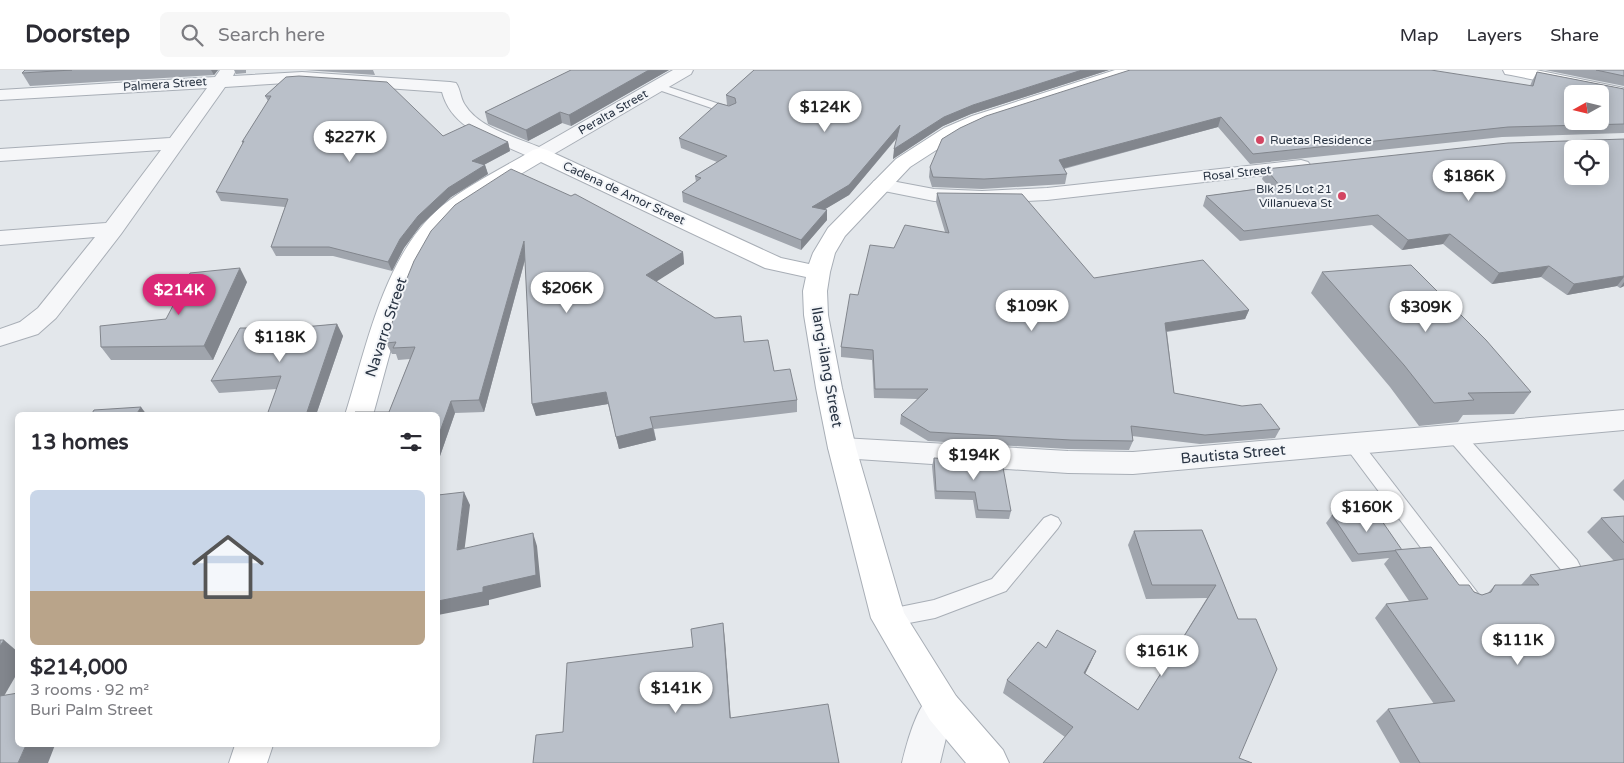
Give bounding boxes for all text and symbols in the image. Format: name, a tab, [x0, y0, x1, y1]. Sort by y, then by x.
search box	[160, 12, 510, 57]
text: Doorstep	[25, 20, 130, 49]
icon: search	[178, 21, 206, 49]
text: Search here	[218, 24, 325, 46]
text: Map	[1400, 24, 1439, 46]
text: Layers	[1467, 24, 1522, 46]
text: Share	[1550, 24, 1599, 46]
street label: Palmera Street	[123, 74, 208, 94]
north arrow	[1564, 85, 1609, 130]
map controls	[1564, 85, 1609, 185]
street label: Peralta Street	[576, 86, 651, 138]
pin: $124K	[790, 90, 860, 133]
text: $124K	[800, 97, 850, 117]
pin: $227K	[315, 121, 385, 163]
text: $227K	[325, 127, 375, 147]
place label: Ruetas Residence	[1270, 133, 1372, 147]
marker: Ruetas Residence	[1254, 134, 1266, 146]
button: locate	[1564, 140, 1609, 185]
street label: Cadena de Amor Street	[561, 158, 688, 228]
pin: $186K	[1434, 160, 1504, 202]
street label: Rosal Street	[1202, 162, 1272, 184]
text: $186K	[1444, 166, 1494, 186]
place label: Blk 25 Lot 21 Villanueva St	[1256, 182, 1332, 210]
marker: Blk 25 Lot 21 Villanueva St	[1336, 190, 1348, 202]
pin: $206K	[532, 272, 602, 314]
pin: $214K	[144, 274, 214, 316]
street label: Navarro Street	[361, 275, 411, 379]
text: $206K	[542, 278, 592, 298]
text: $214K	[154, 280, 204, 300]
pin: $109K	[997, 290, 1067, 332]
pin: $309K	[1391, 290, 1461, 333]
text: $109K	[1007, 296, 1057, 316]
text: $309K	[1401, 297, 1451, 317]
street label: Ilang-ilang Street	[808, 305, 847, 429]
pin: $118K	[245, 320, 315, 363]
text: $118K	[255, 327, 305, 347]
icon: filters	[397, 428, 425, 456]
text: 13 homes	[30, 430, 129, 455]
pin: $194K	[939, 438, 1009, 481]
street label: Bautista Street	[1180, 440, 1287, 468]
text: $194K	[949, 445, 999, 465]
pin: $160K	[1332, 490, 1402, 533]
text: $160K	[1342, 497, 1392, 517]
icon: home	[183, 522, 273, 612]
pin: $111K	[1483, 624, 1553, 666]
text: $111K	[1493, 630, 1543, 650]
pin: $161K	[1127, 634, 1197, 677]
text: $161K	[1137, 641, 1187, 661]
text: $214,000	[30, 655, 128, 680]
pin: $141K	[641, 672, 711, 714]
text: $141K	[651, 678, 701, 698]
text: 3 rooms · 92 m²	[30, 680, 149, 700]
text: Buri Palm Street	[30, 700, 153, 720]

